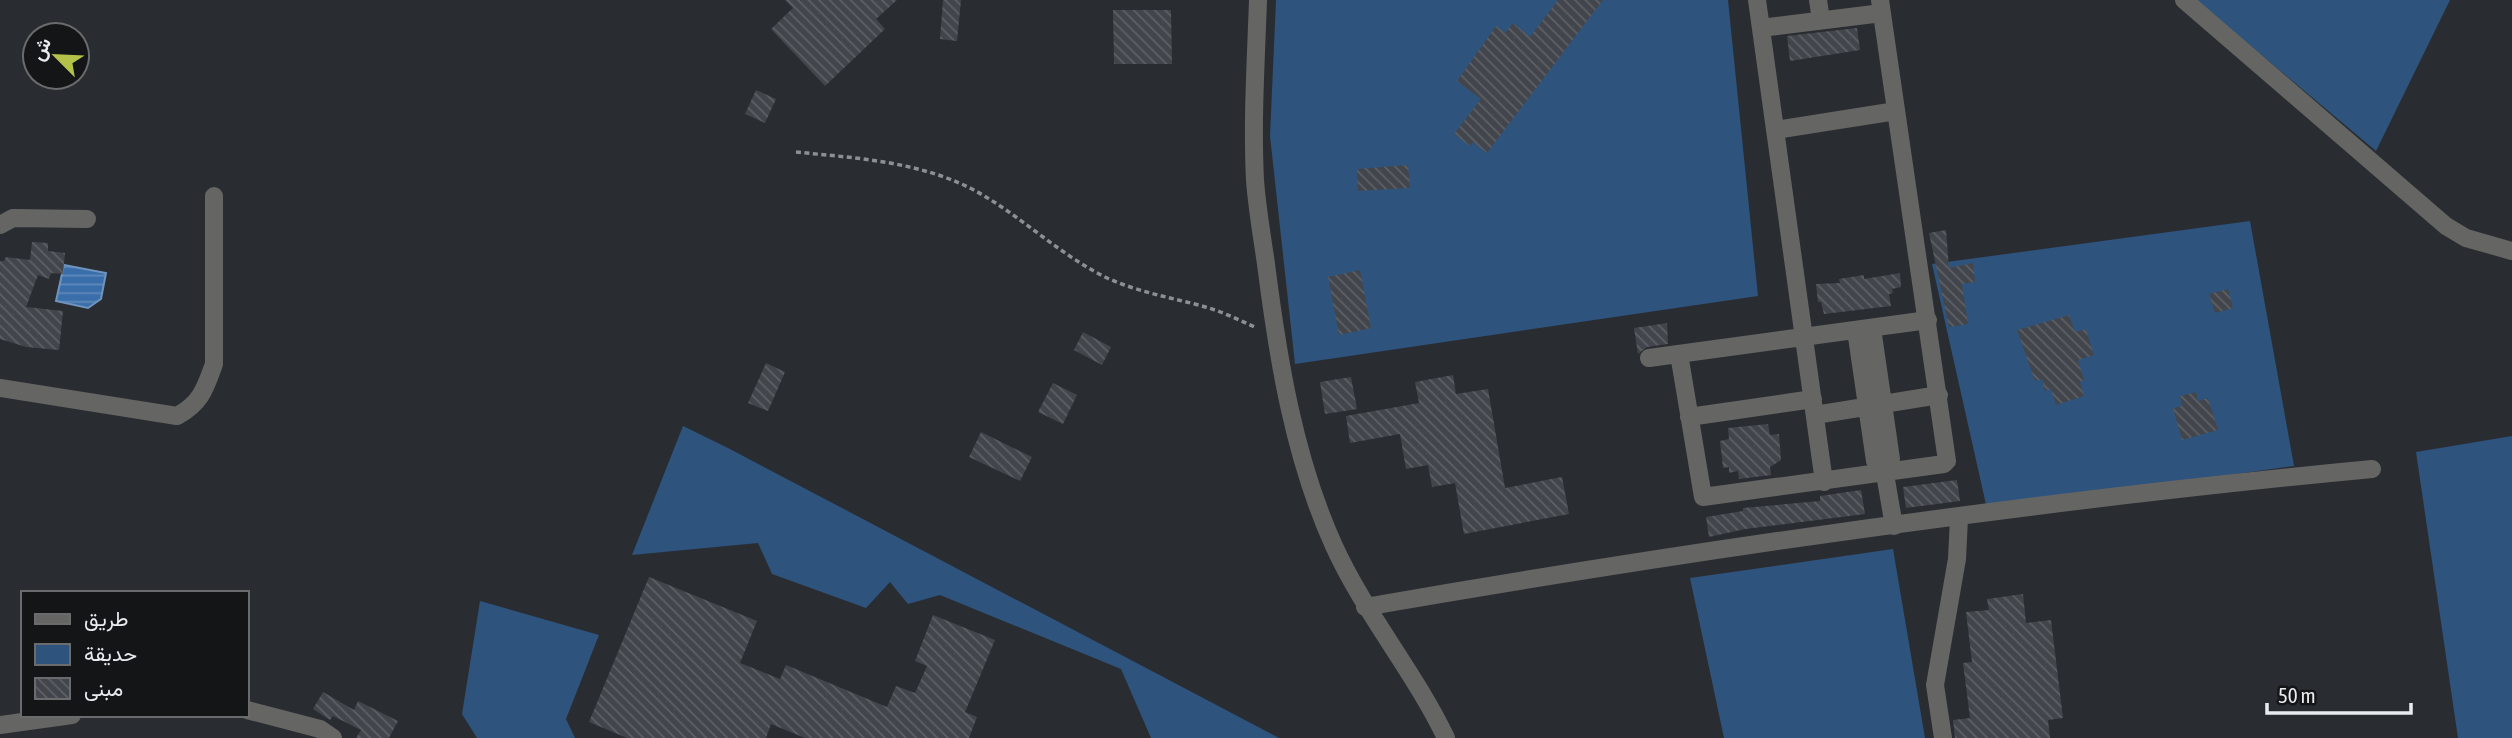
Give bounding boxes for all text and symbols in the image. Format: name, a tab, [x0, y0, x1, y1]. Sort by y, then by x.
north arrow	[21, 21, 91, 91]
text: ش	[26, 34, 56, 64]
legend	[21, 591, 248, 717]
text: طريق	[84, 606, 129, 632]
text: حديقة	[84, 641, 137, 666]
scale bar	[2267, 672, 2410, 716]
text: مبنى	[84, 676, 123, 701]
text: 50 m	[2278, 683, 2316, 707]

